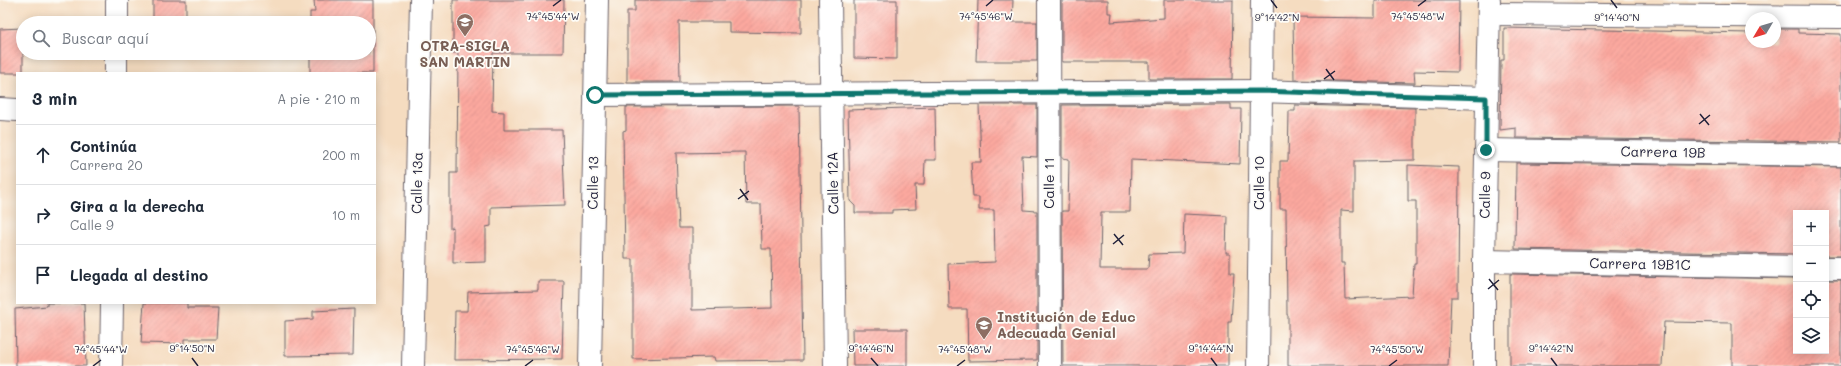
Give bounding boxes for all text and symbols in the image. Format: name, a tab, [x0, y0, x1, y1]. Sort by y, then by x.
text: 74°45'44"W	[526, 9, 580, 23]
text: 74°45'46"W	[959, 9, 1013, 23]
text: 74°45'48"W	[1391, 9, 1445, 23]
text: 9°14'42"N	[1255, 10, 1299, 24]
text: 9°14'40"N	[1594, 10, 1640, 24]
school or university icon: OTRA-SIGLA SAN MARTIN	[455, 12, 475, 37]
north arrow	[1745, 12, 1781, 48]
search box	[16, 16, 376, 60]
icon: search	[30, 27, 52, 49]
text: Buscar aquí	[62, 28, 149, 48]
place label: OTRA-SIGLA SAN MARTIN	[420, 36, 511, 71]
route start	[586, 86, 604, 104]
text: 3 min	[32, 87, 77, 109]
text: A pie · 210 m	[277, 90, 360, 107]
text: Continúa	[70, 136, 137, 156]
route end	[1477, 141, 1495, 159]
street label: Carrera 19B	[1620, 141, 1706, 162]
icon: ahead	[32, 144, 54, 166]
text: 200 m	[322, 146, 360, 163]
street label: Calle 13a	[406, 152, 427, 214]
street label: Calle 12A	[822, 152, 843, 214]
text: Carrera 20	[70, 156, 143, 173]
street label: Calle 13	[583, 156, 602, 210]
street label: Calle 10	[1249, 156, 1268, 210]
street label: Calle 11	[1039, 157, 1058, 209]
street label: Calle 9	[1475, 171, 1494, 219]
text: Gira a la derecha	[70, 196, 204, 216]
icon: right	[32, 204, 54, 226]
text: 10 m	[332, 206, 360, 223]
map controls	[1793, 210, 1829, 354]
button: +	[1793, 210, 1829, 246]
text: Calle 9	[70, 216, 114, 233]
button: −	[1793, 246, 1829, 282]
street label: Carrera 19B1C	[1589, 253, 1691, 274]
icon: arrive	[32, 264, 54, 286]
text: Llegada al destino	[70, 265, 208, 285]
button: locate	[1793, 282, 1829, 318]
place label: Institución de Educ Adecuada Genial	[997, 307, 1136, 342]
school or university icon: Institución de Educ Adecuada Genial	[974, 315, 994, 340]
button: layers	[1793, 318, 1829, 354]
text: 9°14'50"N	[169, 341, 215, 355]
text: 9°14'46"N	[848, 341, 894, 355]
text: 9°14'44"N	[1189, 341, 1233, 355]
text: 9°14'42"N	[1529, 341, 1573, 355]
text: 74°45'44"W	[74, 342, 128, 356]
text: 74°45'46"W	[506, 342, 560, 356]
text: 74°45'48"W	[938, 342, 992, 356]
text: 74°45'50"W	[1370, 342, 1424, 356]

